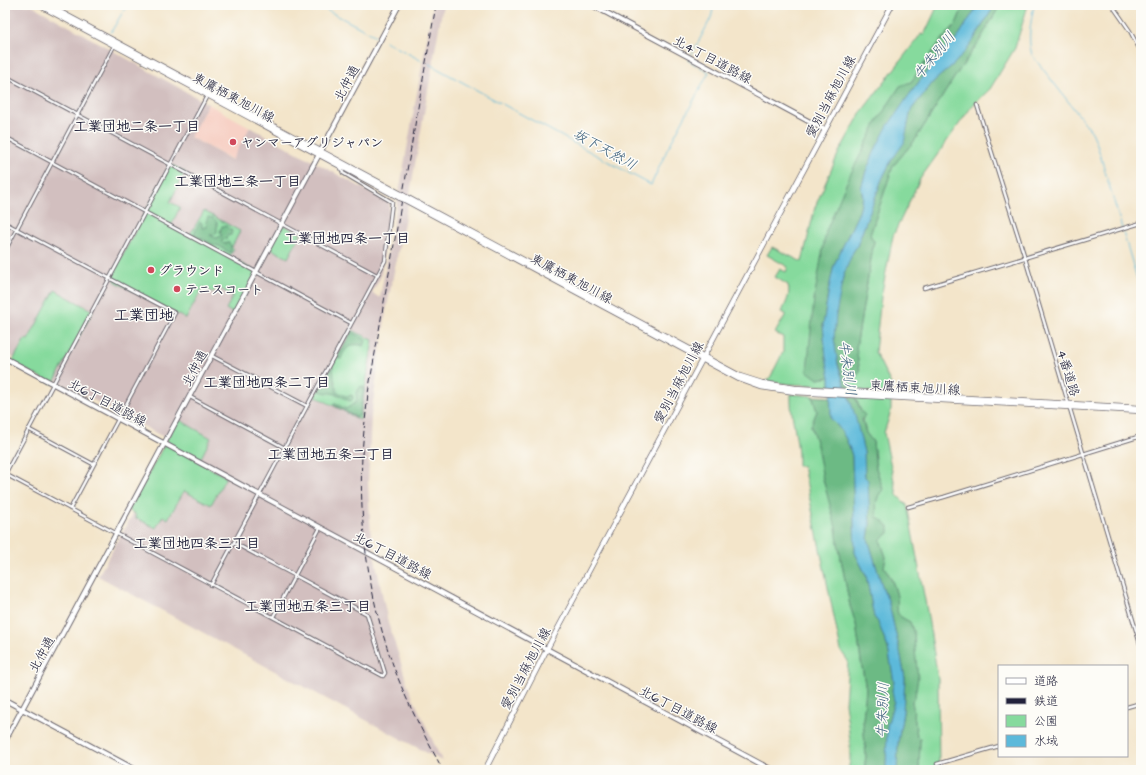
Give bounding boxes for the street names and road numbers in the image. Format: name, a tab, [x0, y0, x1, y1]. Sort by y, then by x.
street label: 北4丁目道路線	[670, 32, 756, 89]
street label: 愛別当麻旭川線	[802, 51, 861, 141]
street label: 北仲通	[330, 62, 364, 105]
street label: 東鷹栖東旭川線	[189, 69, 279, 128]
street label: 東鷹栖東旭川線	[527, 250, 617, 309]
street label: 愛別当麻旭川線	[650, 337, 709, 427]
street label: 北仲通	[178, 347, 212, 390]
street label: 4番道路	[1052, 348, 1084, 399]
street label: 北6丁目道路線	[65, 375, 151, 432]
street label: 東鷹栖東旭川線	[869, 377, 962, 399]
street label: 北6丁目道路線	[350, 528, 436, 585]
street label: 愛別当麻旭川線	[497, 623, 556, 713]
street label: 北仲通	[25, 633, 59, 676]
street label: 北6丁目道路線	[636, 682, 722, 739]

